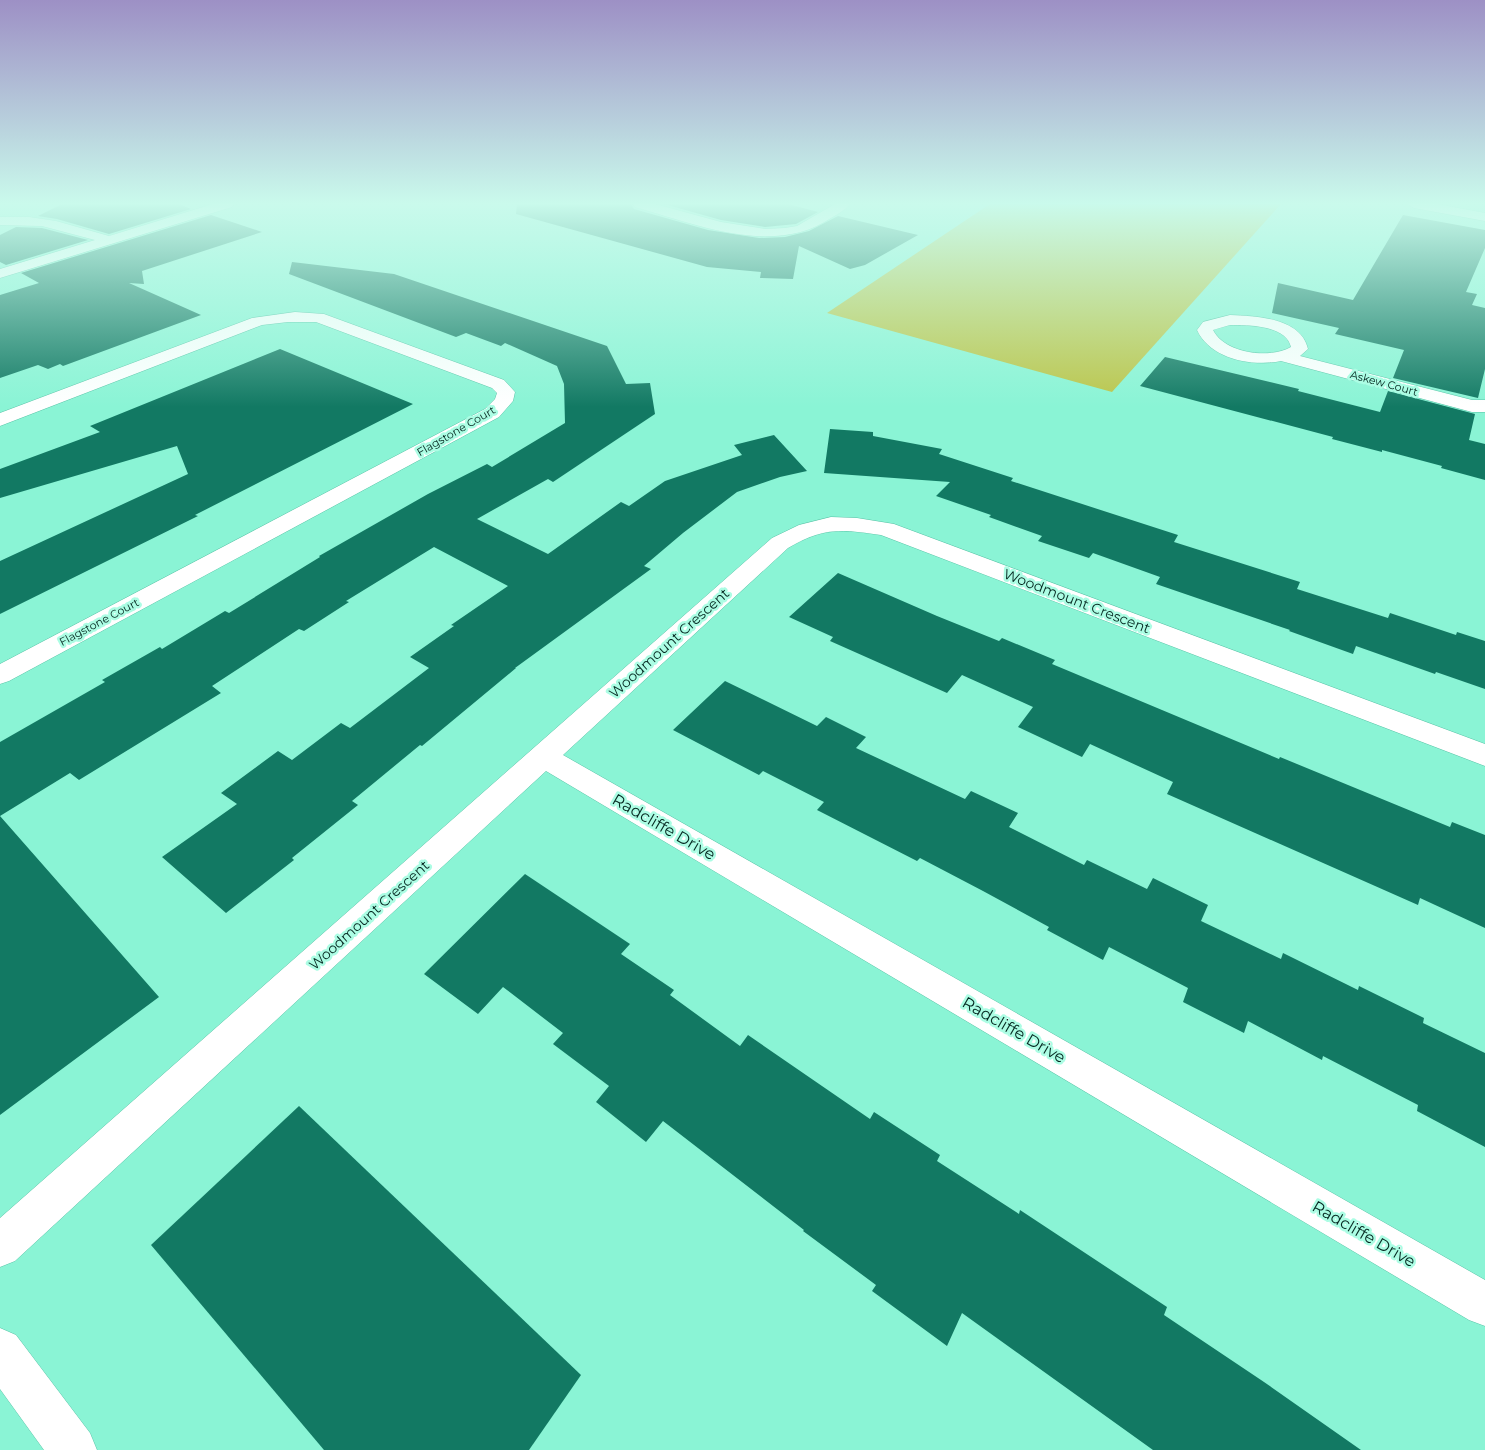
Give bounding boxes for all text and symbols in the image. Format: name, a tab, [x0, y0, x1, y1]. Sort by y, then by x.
street label: Askew Court	[1349, 367, 1420, 399]
street label: Flagstone Court	[414, 403, 498, 459]
street label: Woodmount Crescent	[1001, 565, 1153, 637]
street label: Woodmount Crescent	[605, 584, 733, 702]
street label: Flagstone Court	[57, 595, 142, 649]
street label: Radcliffe Drive	[609, 790, 719, 864]
street label: Woodmount Crescent	[305, 856, 433, 974]
street label: Radcliffe Drive	[959, 993, 1069, 1067]
street label: Radcliffe Drive	[1309, 1197, 1419, 1271]

